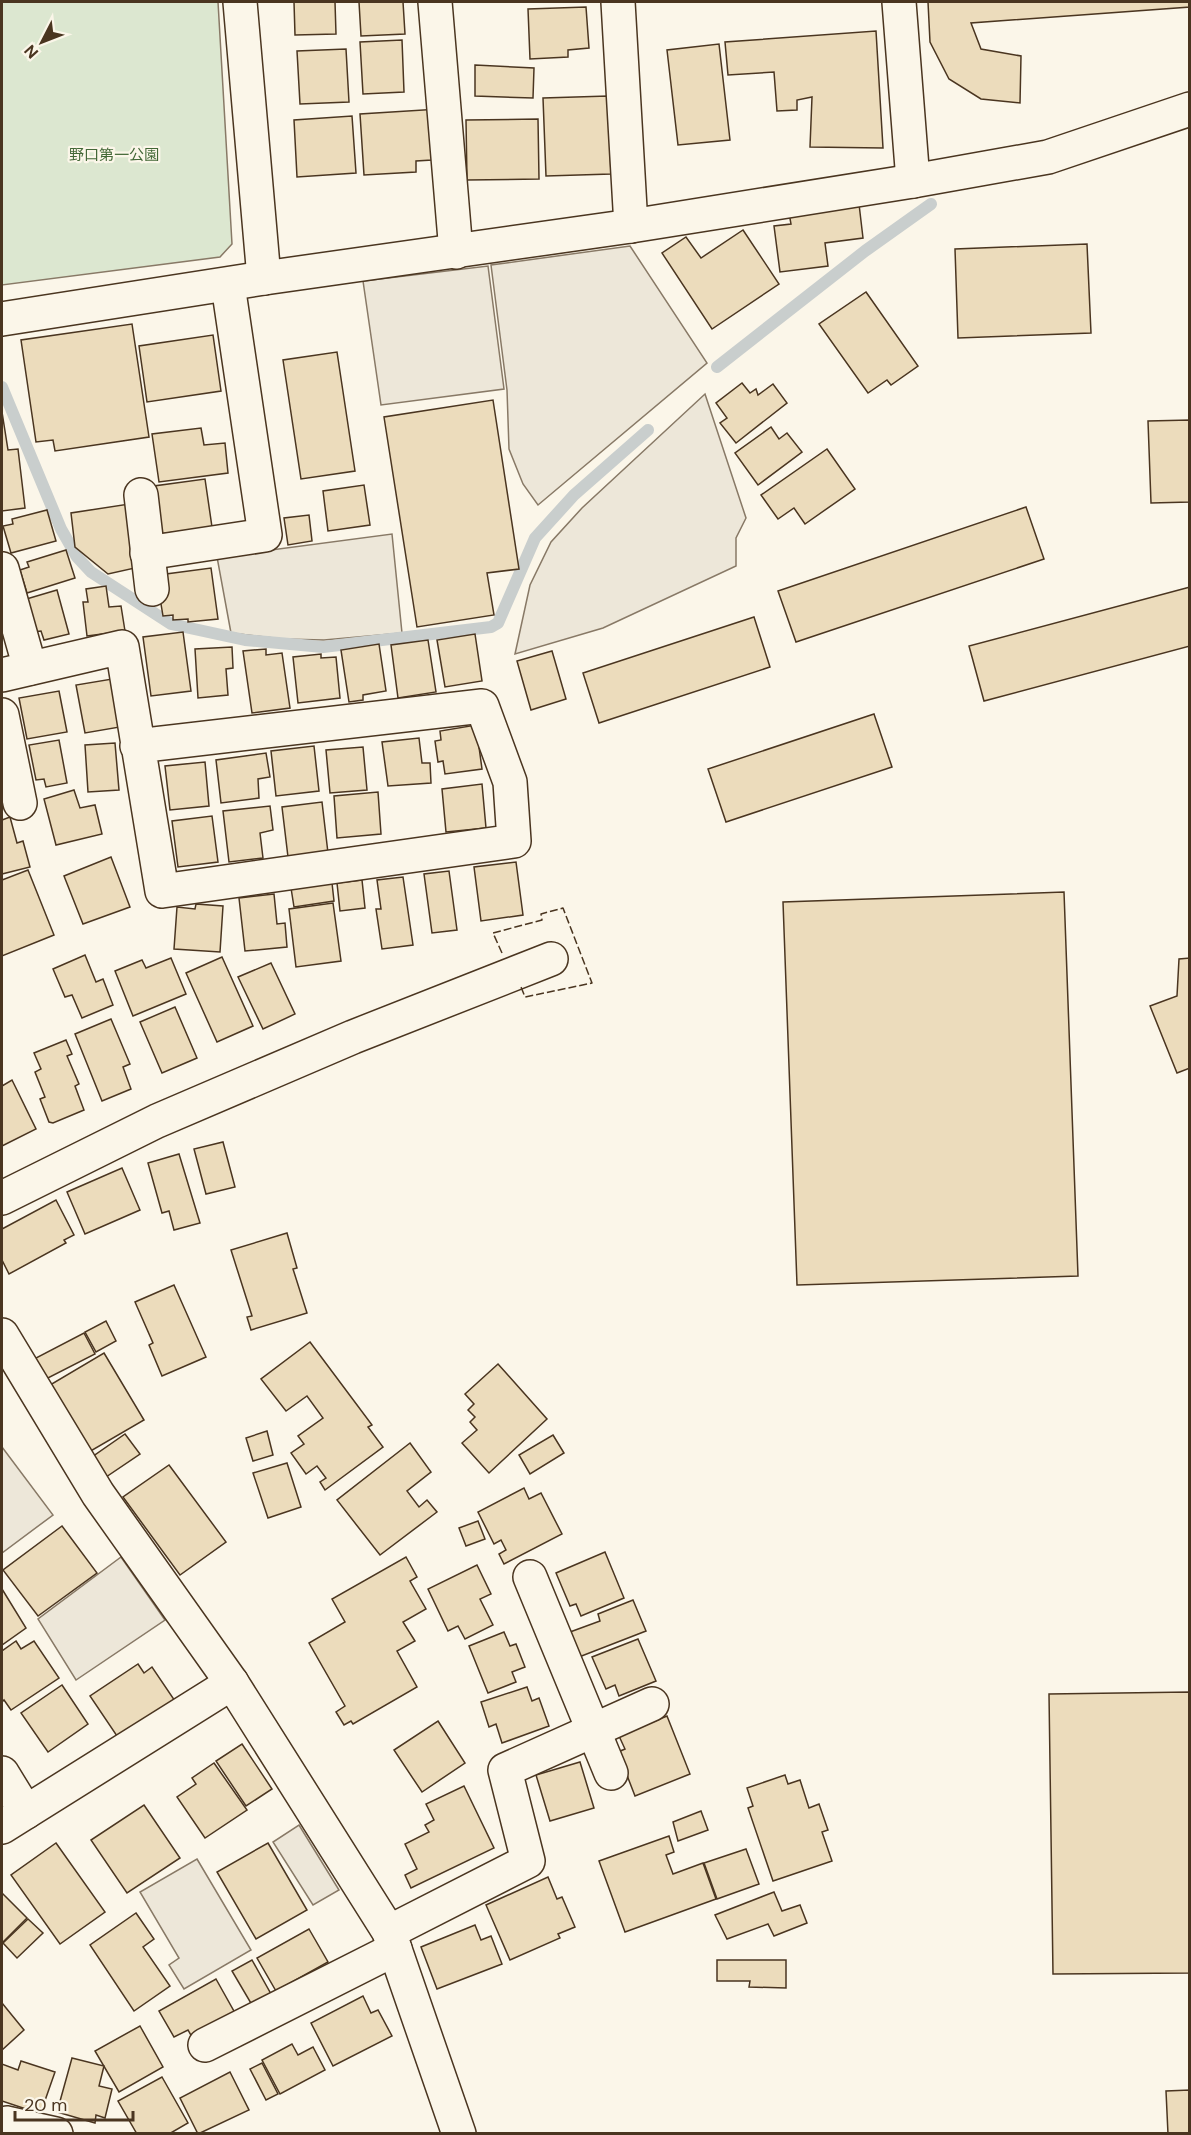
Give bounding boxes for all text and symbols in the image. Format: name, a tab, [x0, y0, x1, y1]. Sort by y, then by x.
north arrow	[12, 12, 72, 72]
text: N	[20, 40, 43, 63]
park label: 野口第一公園	[69, 145, 159, 165]
scale bar	[15, 2084, 134, 2122]
text: 20 m	[24, 2093, 67, 2117]

